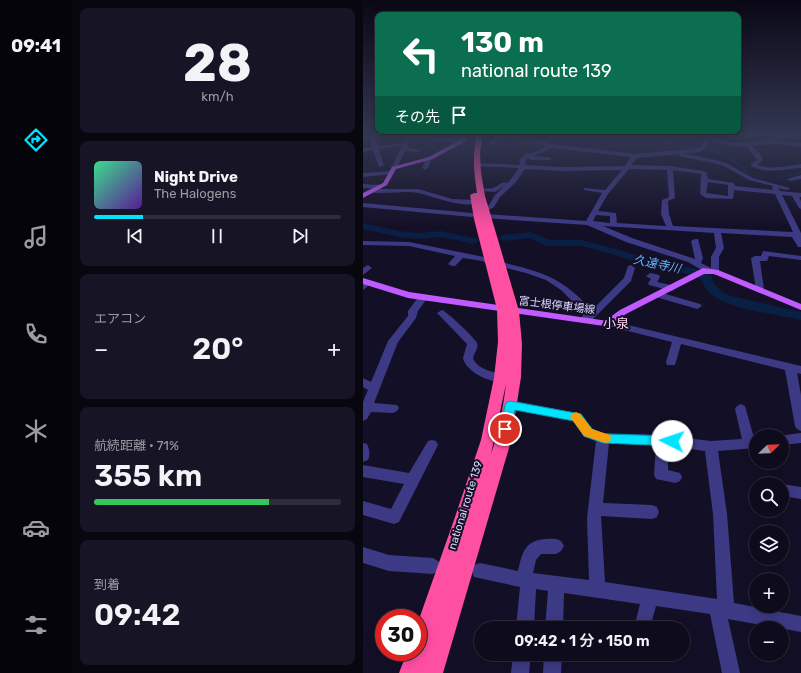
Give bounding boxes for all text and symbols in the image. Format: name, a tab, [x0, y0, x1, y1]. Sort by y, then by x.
text: 130 m	[461, 26, 544, 59]
icon: left	[395, 28, 447, 80]
text: 28	[183, 32, 252, 94]
text: 09:41	[11, 35, 61, 57]
text: national route 139	[461, 60, 612, 82]
text: km/h	[201, 89, 234, 104]
icon: arrive	[448, 104, 470, 126]
text: その先	[395, 108, 440, 126]
icon: directions	[22, 126, 50, 154]
text: Night Drive	[154, 168, 238, 186]
text: The Halogens	[154, 186, 236, 201]
icon: music	[22, 223, 50, 251]
icon: previous	[124, 225, 146, 247]
icon: pause	[206, 225, 228, 247]
icon: next	[289, 225, 311, 247]
water label: 久遠寺川	[632, 252, 684, 276]
street label: 富士根停車場線	[518, 294, 596, 317]
text: エアコン	[94, 311, 146, 326]
district label: 小泉	[603, 316, 629, 331]
icon: phone	[22, 320, 50, 348]
text: 20°	[192, 331, 243, 367]
text: −	[94, 336, 108, 363]
text: +	[327, 336, 341, 363]
pin	[488, 412, 522, 446]
icon: climate	[22, 417, 50, 445]
icon: arrive	[494, 418, 516, 440]
position arrow	[651, 420, 693, 462]
north arrow	[749, 429, 789, 469]
map controls	[749, 429, 789, 661]
text: 航続距離 · 71%	[94, 438, 179, 453]
text: 355 km	[94, 458, 202, 494]
street label: national route 139	[446, 459, 485, 551]
button: search	[749, 477, 789, 517]
icon: car	[22, 514, 50, 542]
button: layers	[749, 525, 789, 565]
button: +	[749, 573, 789, 613]
text: 到着	[94, 577, 120, 592]
text: 09:42	[94, 597, 180, 633]
speed limit sign: 30	[375, 609, 427, 661]
icon: filters	[22, 611, 50, 639]
button: −	[749, 621, 789, 661]
text: 09:42 · 1 分 · 150 m	[514, 632, 650, 650]

